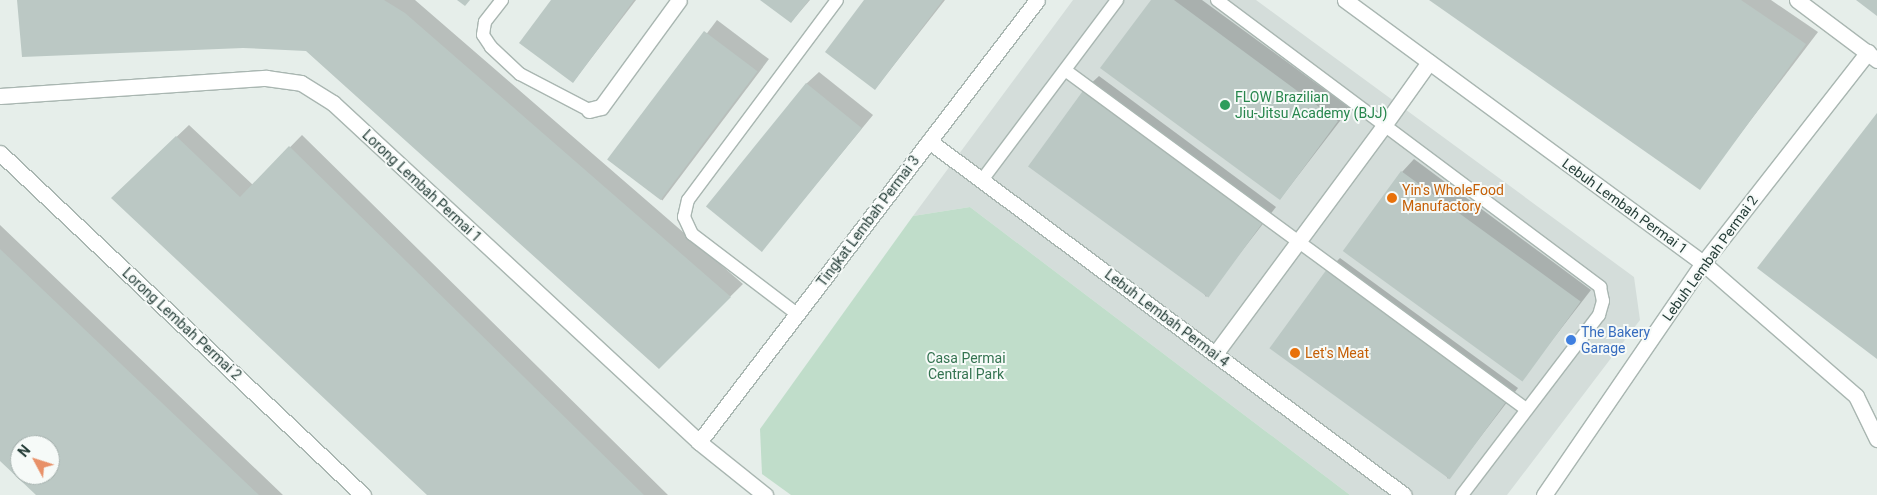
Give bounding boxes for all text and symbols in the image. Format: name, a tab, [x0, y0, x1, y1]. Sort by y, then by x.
place label: FLOW Brazilian Jiu-Jitsu Academy (BJJ)	[1235, 89, 1387, 121]
marker: FLOW Brazilian Jiu-Jitsu Academy (BJJ)	[1219, 99, 1231, 111]
street label: Lorong Lembah Permai 1	[359, 126, 485, 246]
street label: Tingkat Lembah Permai 3	[813, 152, 923, 290]
street label: Lebuh Lembah Permai 1	[1559, 155, 1691, 257]
place label: Yin's WholeFood Manufactory	[1402, 182, 1504, 214]
marker: Yin's WholeFood Manufactory	[1386, 192, 1398, 204]
street label: Lebuh Lembah Permai 2	[1659, 192, 1761, 324]
street label: Lorong Lembah Permai 2	[119, 264, 245, 384]
street label: Lebuh Lembah Permai 4	[1102, 266, 1232, 370]
place label: The Bakery Garage	[1581, 324, 1650, 357]
marker: The Bakery Garage	[1565, 334, 1577, 346]
place label: Let's Meat	[1305, 345, 1369, 361]
marker: Let's Meat	[1289, 347, 1301, 359]
park label: Casa Permai Central Park	[926, 350, 1006, 382]
north arrow	[10, 435, 60, 485]
text: N	[15, 442, 34, 460]

